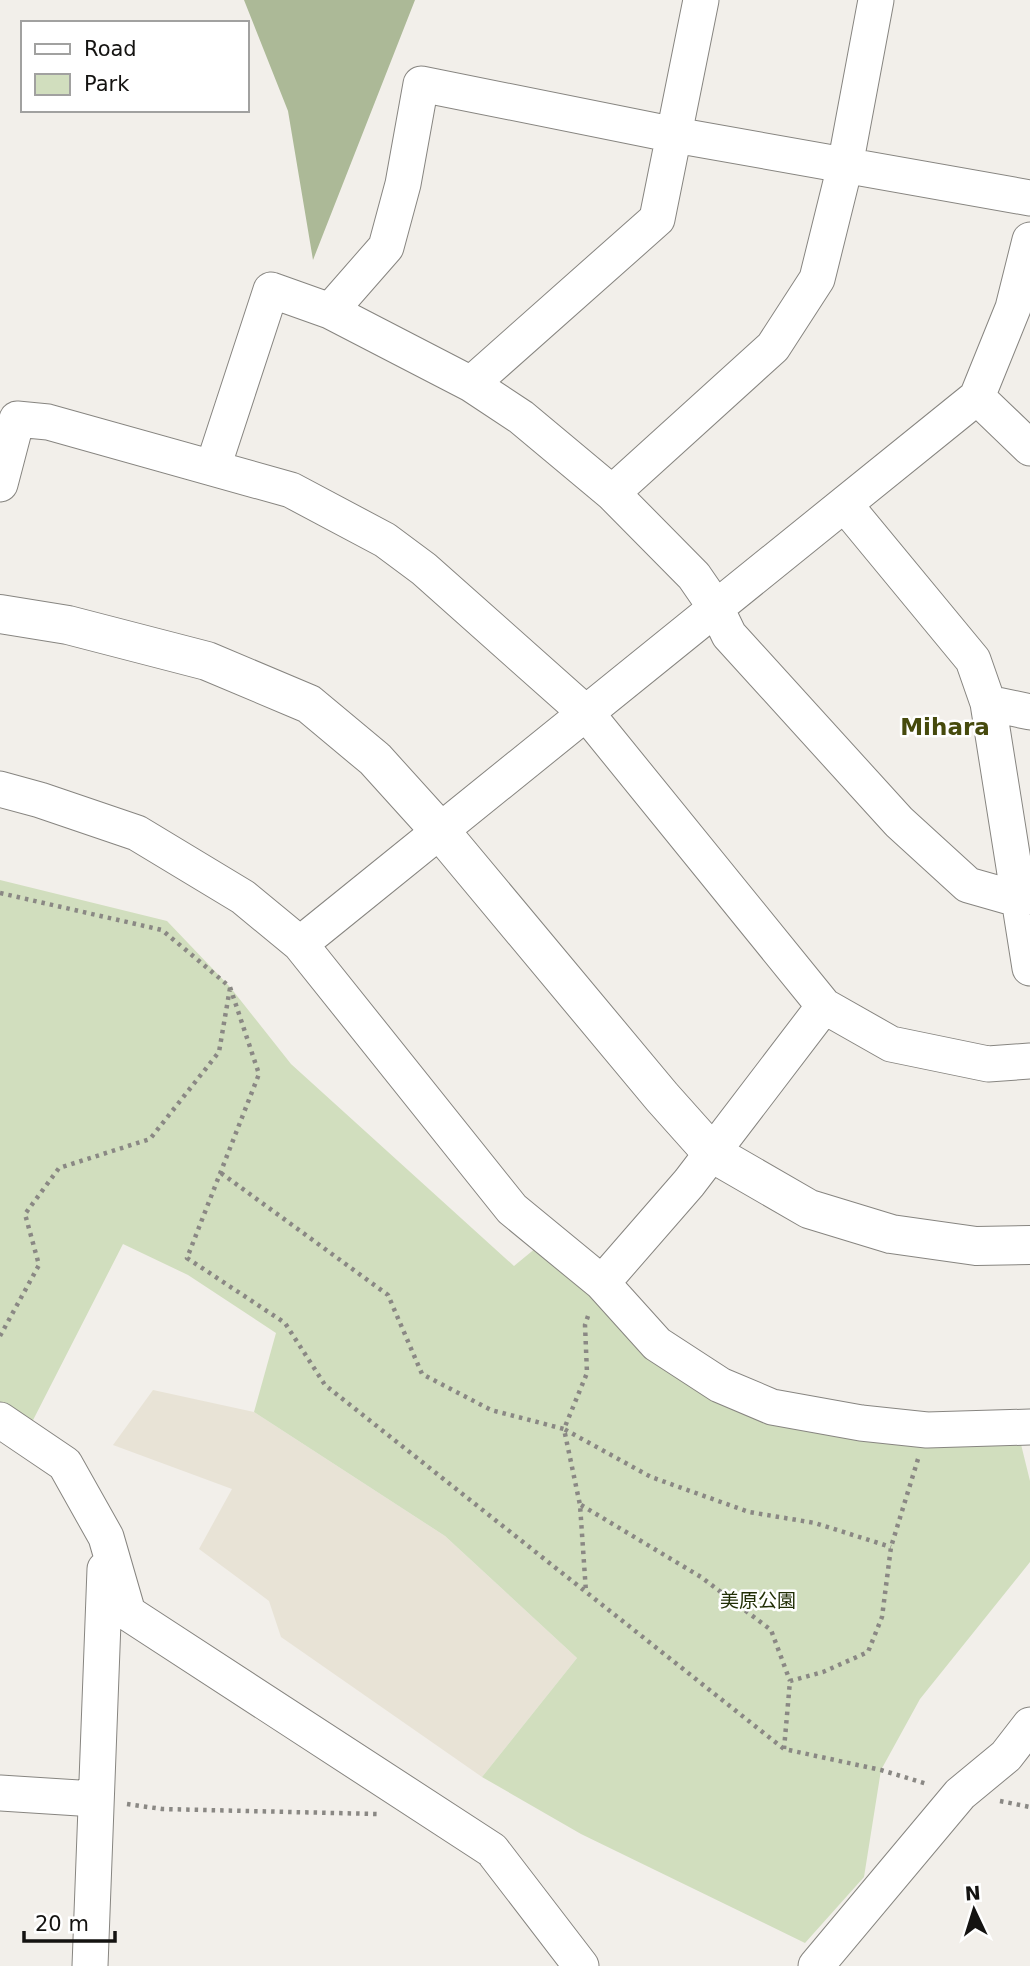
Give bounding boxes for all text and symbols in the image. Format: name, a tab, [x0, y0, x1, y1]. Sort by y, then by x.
legend	[21, 21, 248, 112]
text: Road	[84, 37, 137, 61]
text: Park	[84, 72, 130, 96]
district label: Mihara	[900, 714, 990, 740]
park label: 美原公園	[720, 1589, 796, 1611]
north arrow	[939, 1875, 1009, 1945]
text: N	[964, 1882, 982, 1905]
scale bar	[24, 1899, 116, 1943]
text: 20 m	[35, 1912, 89, 1936]

